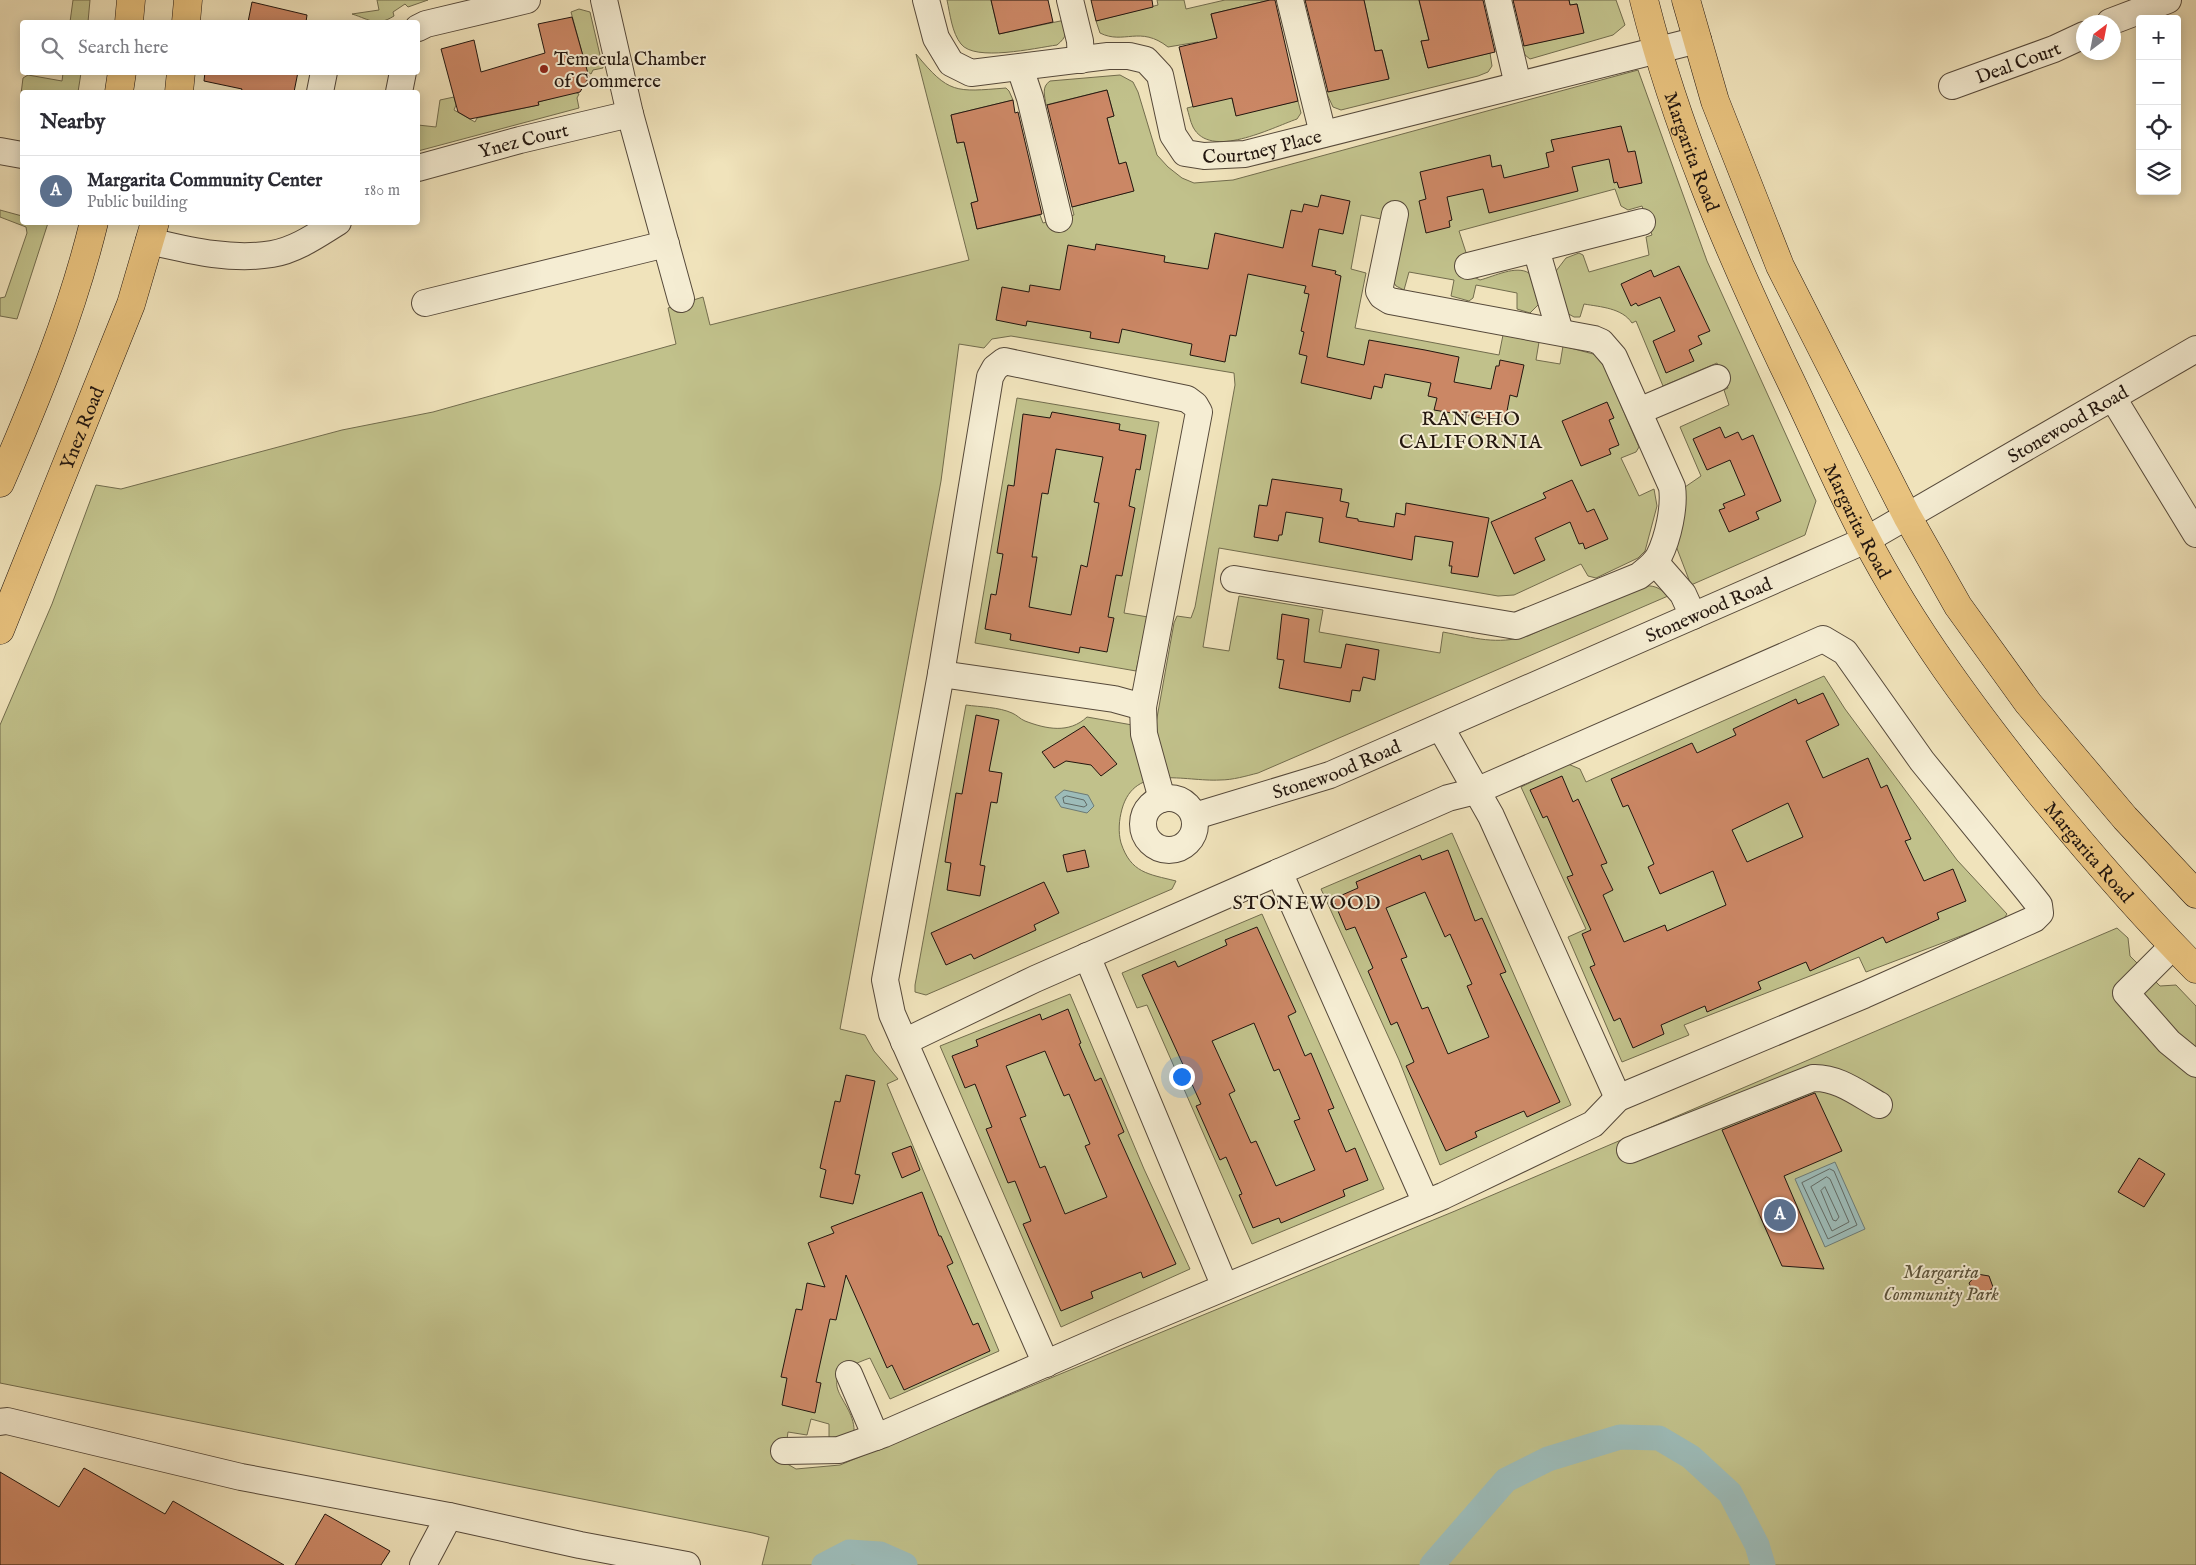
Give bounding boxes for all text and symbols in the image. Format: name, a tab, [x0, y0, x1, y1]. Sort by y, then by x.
north arrow	[2076, 15, 2121, 60]
map controls	[2136, 15, 2181, 195]
button: +	[2136, 15, 2181, 60]
search box	[20, 20, 420, 75]
icon: search	[38, 34, 66, 62]
text: Search here	[78, 36, 169, 60]
street label: Deal Court	[1973, 37, 2066, 90]
place label: Temecula Chamber of Commerce	[554, 48, 706, 94]
button: −	[2136, 60, 2181, 105]
marker: Temecula Chamber of Commerce	[538, 63, 550, 75]
street label: Margarita Road	[1658, 89, 1724, 216]
button: locate	[2136, 105, 2181, 150]
text: Nearby	[40, 109, 105, 136]
street label: Ynez Court	[476, 119, 571, 165]
street label: Courtney Place	[1202, 125, 1325, 170]
button: layers	[2136, 150, 2181, 195]
text: Margarita Community Center	[87, 169, 322, 193]
text: A	[51, 181, 61, 201]
text: 180 m	[364, 181, 400, 201]
text: Public building	[87, 193, 187, 213]
street label: Stonewood Road	[2004, 380, 2134, 469]
street label: Ynez Road	[56, 383, 111, 473]
district label: RANCHO CALIFORNIA	[1399, 407, 1543, 455]
street label: Margarita Road	[1817, 460, 1896, 584]
street label: Stonewood Road	[1642, 573, 1777, 649]
street label: Stonewood Road	[1270, 735, 1406, 806]
street label: Margarita Road	[2038, 797, 2138, 909]
district label: STONEWOOD	[1233, 891, 1382, 916]
your location	[1169, 1064, 1195, 1090]
pin: A	[1764, 1196, 1796, 1234]
park label: Margarita Community Park	[1883, 1261, 1999, 1307]

